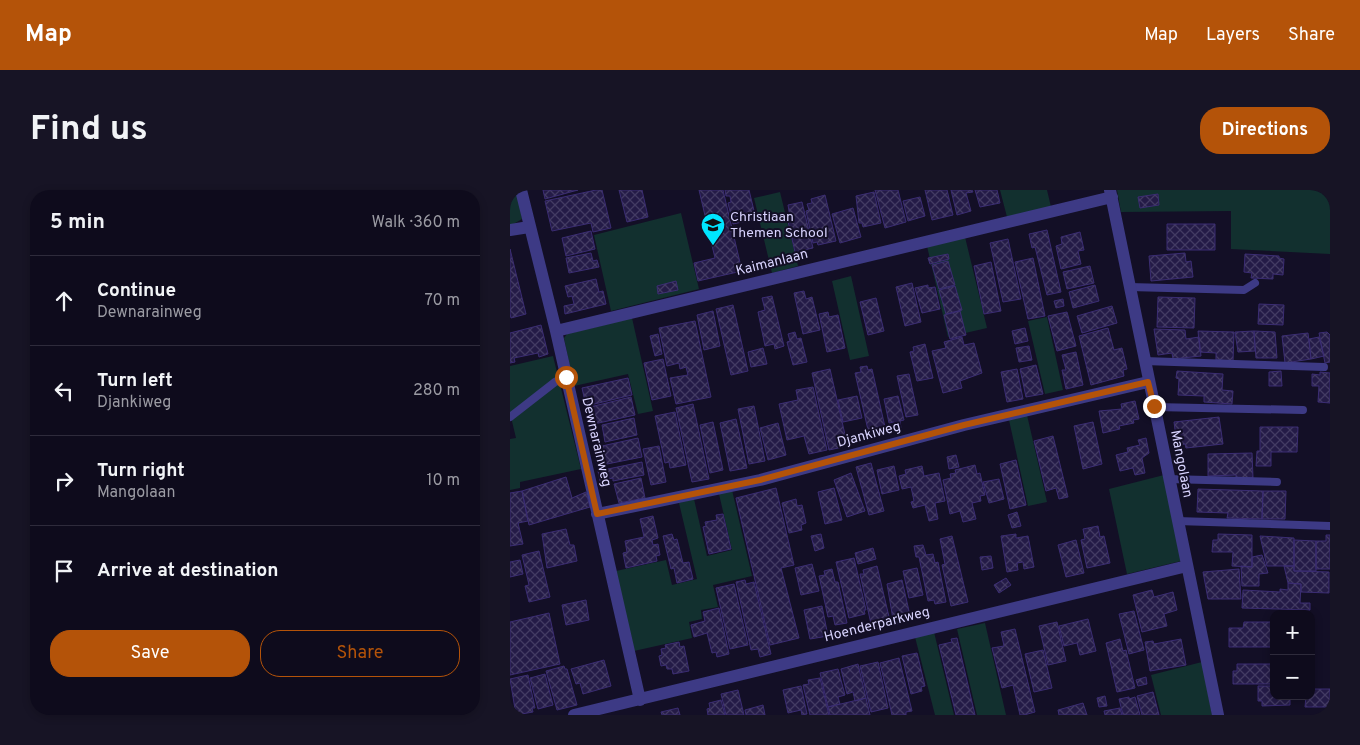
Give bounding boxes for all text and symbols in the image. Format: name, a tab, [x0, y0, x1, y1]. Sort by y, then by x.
text: Map	[25, 20, 72, 50]
text: Map	[1144, 24, 1178, 47]
text: Layers	[1206, 24, 1260, 47]
text: Share	[1288, 24, 1335, 47]
button: Directions	[1200, 107, 1330, 154]
text: Find us	[30, 108, 148, 152]
text: 5 min	[50, 209, 105, 236]
place label: Christiaan Themen School	[730, 209, 828, 242]
school or university icon: Christiaan Themen School	[700, 212, 726, 246]
text: Walk · 360 m	[372, 213, 460, 233]
street label: Kaimanlaan	[734, 246, 810, 280]
text: Continue	[97, 279, 176, 303]
icon: ahead	[50, 287, 78, 315]
text: 70 m	[425, 291, 460, 311]
text: Dewnarainweg	[97, 303, 202, 323]
route start	[555, 366, 578, 389]
text: Turn left	[97, 369, 173, 393]
icon: left	[50, 377, 78, 405]
text: 280 m	[413, 381, 460, 401]
text: Djankiweg	[97, 393, 171, 413]
street label: Dewnarainweg	[577, 395, 615, 489]
route end	[1143, 395, 1166, 418]
street label: Djankiweg	[835, 418, 903, 452]
street label: Mangolaan	[1166, 429, 1196, 499]
text: Turn right	[97, 459, 185, 483]
icon: right	[50, 467, 78, 495]
text: 10 m	[426, 471, 460, 491]
text: Mangolaan	[97, 483, 175, 503]
icon: arrive	[50, 557, 78, 585]
text: Arrive at destination	[97, 559, 278, 583]
street label: Hoenderparkweg	[822, 604, 932, 646]
map controls	[1270, 610, 1315, 700]
button: +	[1270, 610, 1315, 655]
button: Save	[50, 630, 250, 677]
button: Share	[260, 630, 460, 677]
button: −	[1270, 655, 1315, 700]

